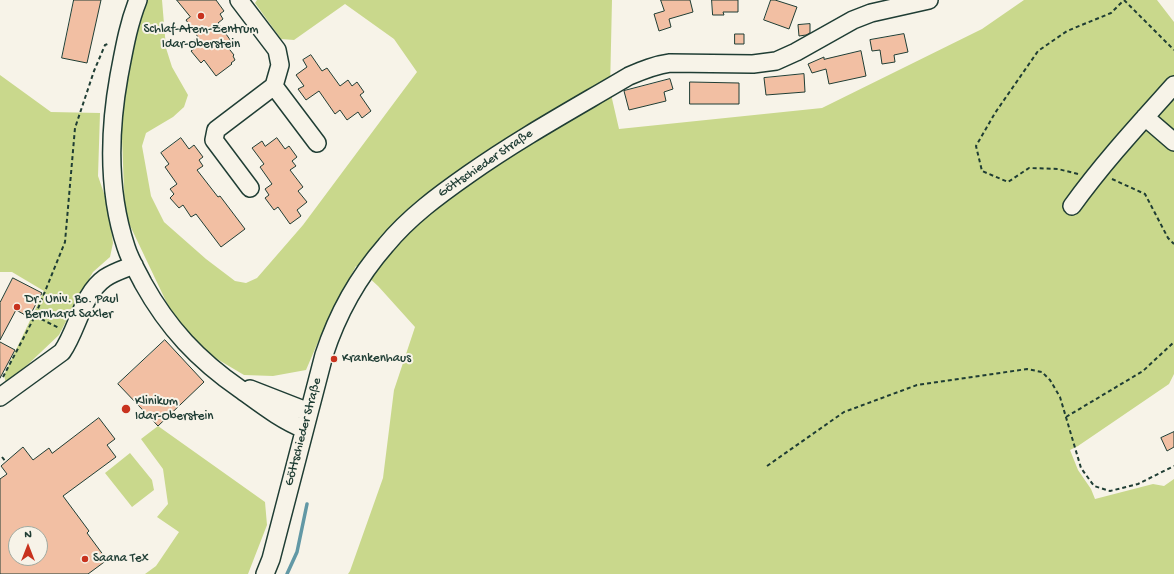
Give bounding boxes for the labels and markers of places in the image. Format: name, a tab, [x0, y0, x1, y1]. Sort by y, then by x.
marker: Schlaf-Atem-Zentrum Idar-Oberstein	[196, 11, 206, 21]
place label: Schlaf-Atem-Zentrum Idar-Oberstein	[143, 22, 259, 53]
place label: Dr. Univ. Bo. Paul Bernhard Saxler	[25, 292, 119, 323]
marker: Dr. Univ. Bo. Paul Bernhard Saxler	[12, 302, 22, 312]
place label: Krankenhaus	[342, 351, 411, 367]
marker: Krankenhaus	[329, 354, 339, 364]
place label: Klinikum Idar-Oberstein	[135, 394, 213, 425]
marker: Klinikum Idar-Oberstein	[120, 403, 132, 415]
place label: Saana Tex	[93, 551, 148, 567]
marker: Saana Tex	[80, 554, 90, 564]

